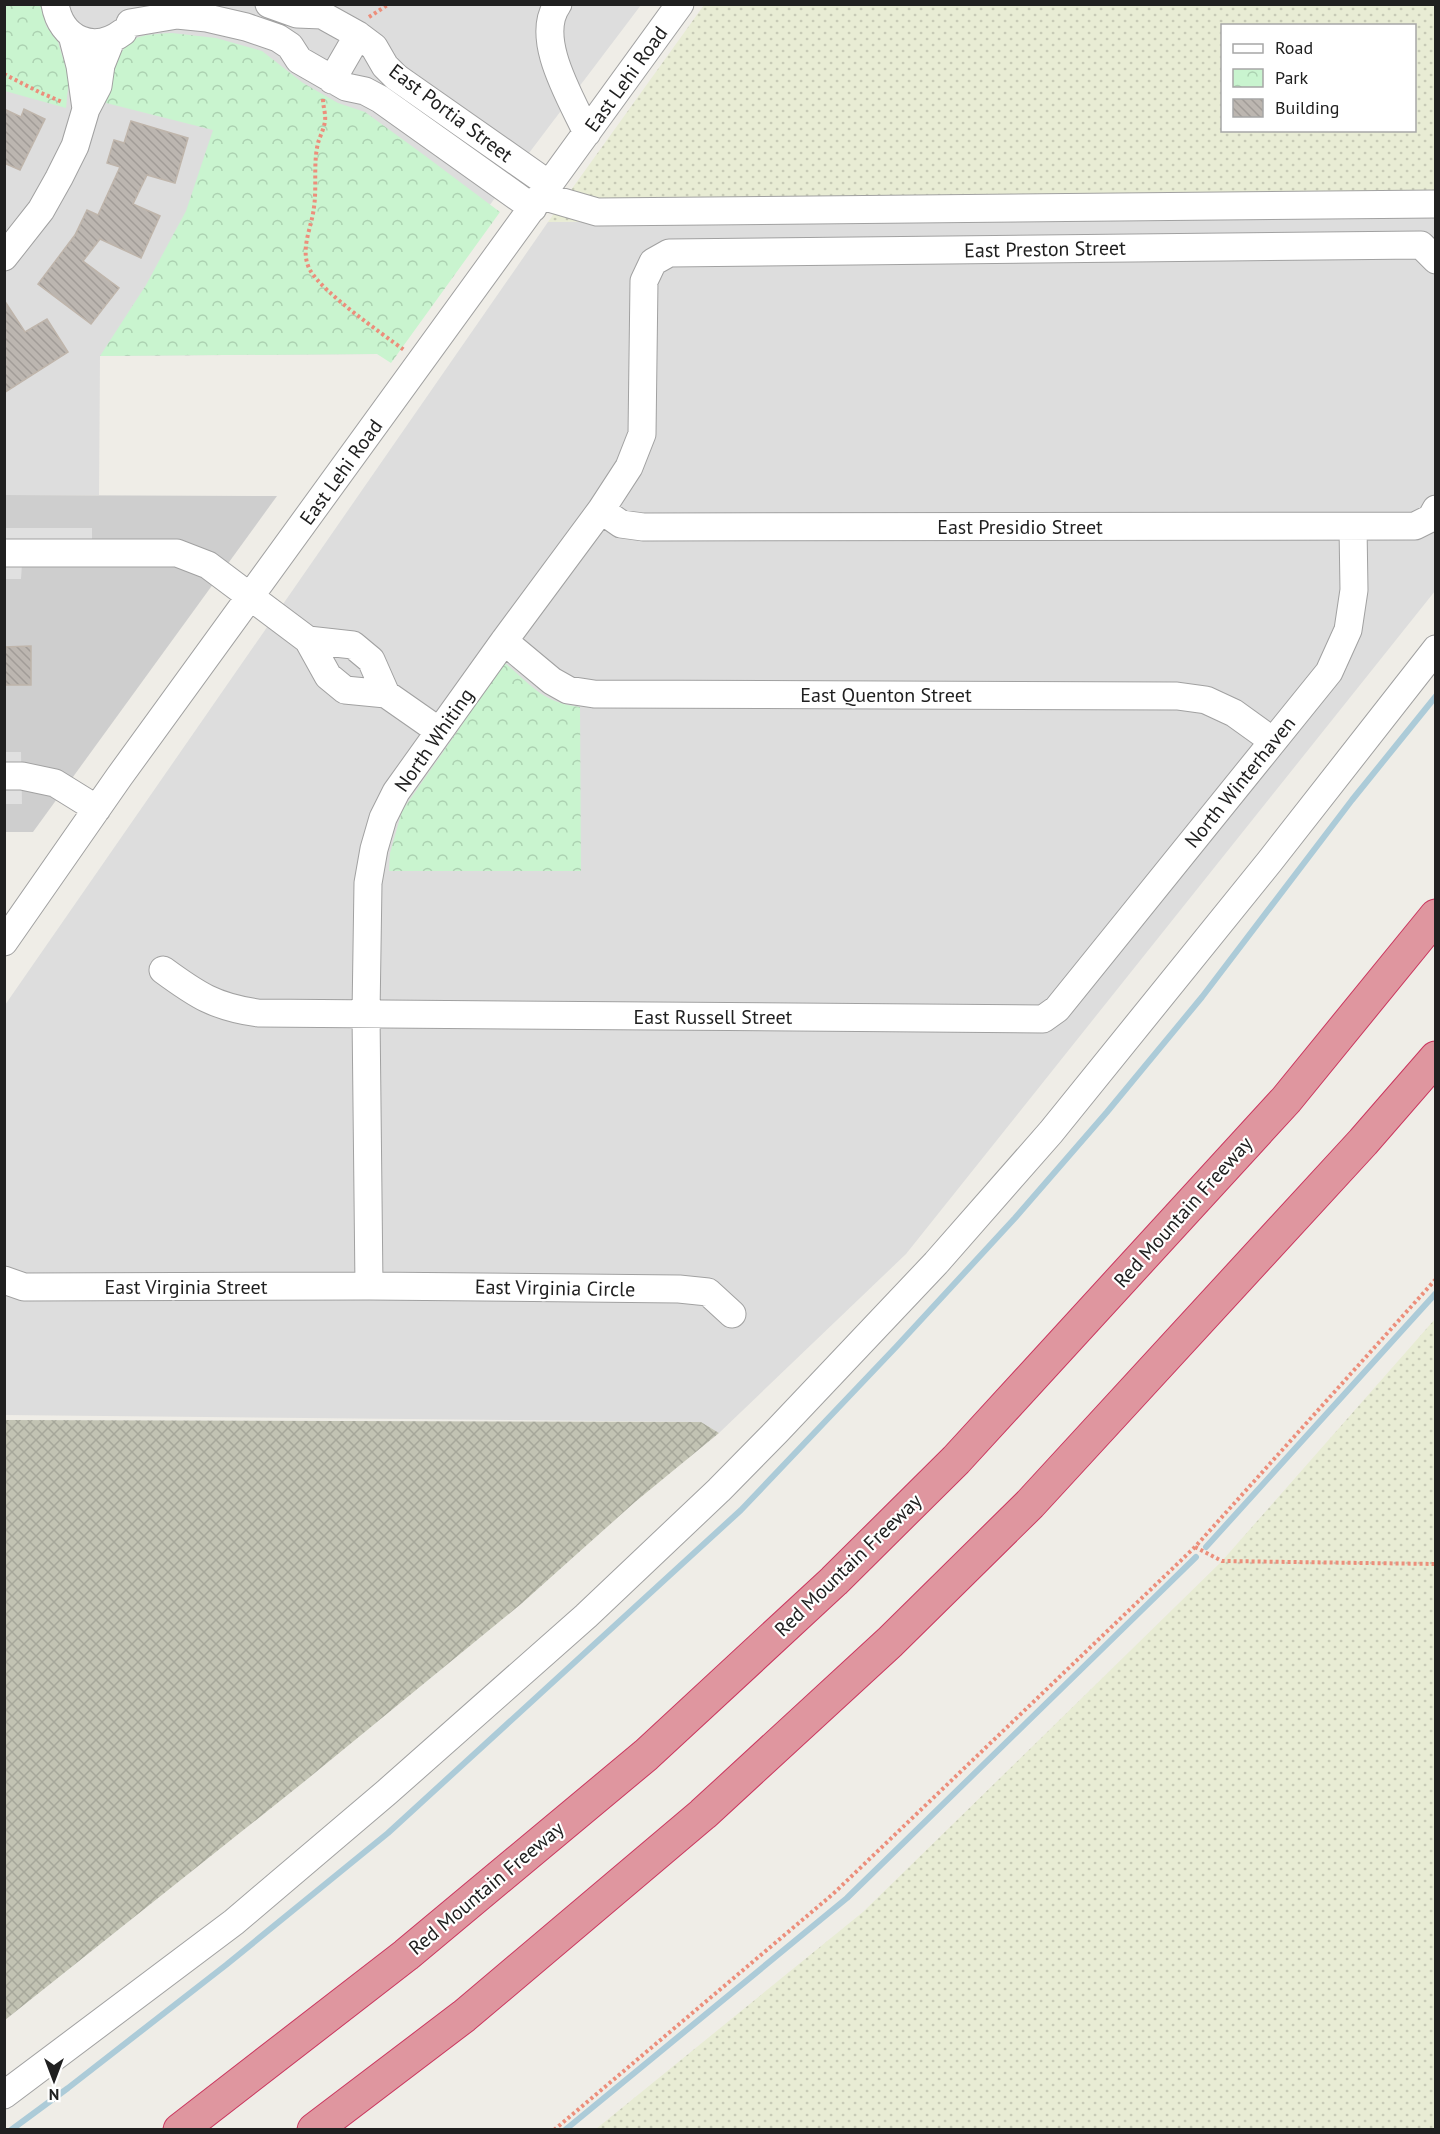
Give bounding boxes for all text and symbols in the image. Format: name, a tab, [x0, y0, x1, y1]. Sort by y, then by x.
street label: East Lehi Road	[579, 21, 673, 137]
legend	[1221, 24, 1416, 132]
text: Road	[1275, 36, 1313, 59]
street label: East Portia Street	[384, 58, 518, 168]
text: Park	[1275, 66, 1308, 89]
text: Building	[1275, 96, 1339, 119]
street label: East Preston Street	[964, 235, 1126, 263]
street label: East Lehi Road	[294, 414, 388, 530]
street label: East Presidio Street	[937, 514, 1103, 540]
street label: East Quenton Street	[800, 682, 972, 708]
street label: North Whiting	[389, 683, 479, 797]
street label: North Winterhaven	[1179, 711, 1301, 853]
street label: East Russell Street	[634, 1004, 793, 1030]
street label: Red Mountain Freeway	[1108, 1130, 1258, 1293]
street label: East Virginia Street	[105, 1274, 268, 1300]
street label: East Virginia Circle	[475, 1274, 635, 1302]
street label: Red Mountain Freeway	[769, 1488, 928, 1642]
street label: Red Mountain Freeway	[403, 1815, 569, 1961]
north arrow	[24, 2050, 84, 2110]
text: N	[49, 2085, 59, 2105]

